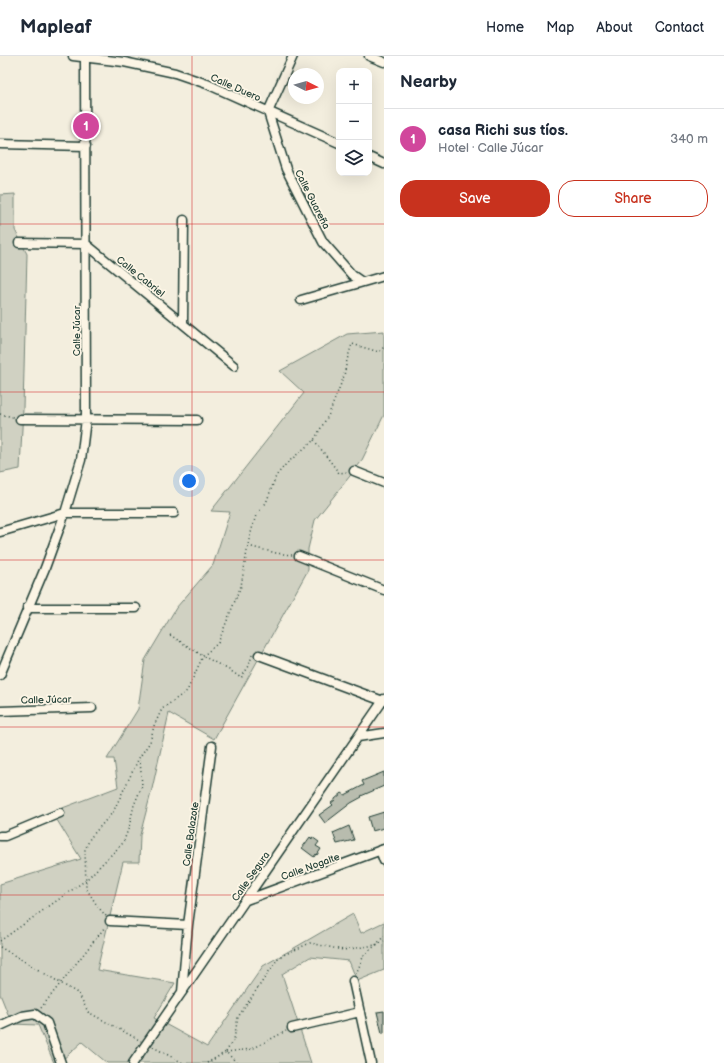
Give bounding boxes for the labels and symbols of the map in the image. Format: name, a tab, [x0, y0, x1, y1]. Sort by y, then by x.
north arrow	[288, 68, 324, 104]
street label: Calle Duero	[209, 72, 263, 104]
pin: 1	[73, 111, 99, 141]
street label: Calle Guareña	[292, 168, 332, 232]
street label: Calle Cabriel	[114, 254, 167, 300]
street label: Calle Júcar	[71, 305, 83, 356]
your location	[179, 471, 199, 491]
street label: Calle Júcar	[21, 694, 72, 706]
street label: Calle Balazote	[181, 801, 201, 867]
street label: Calle Segura	[229, 849, 273, 904]
street label: Calle Nogalte	[279, 851, 341, 883]

